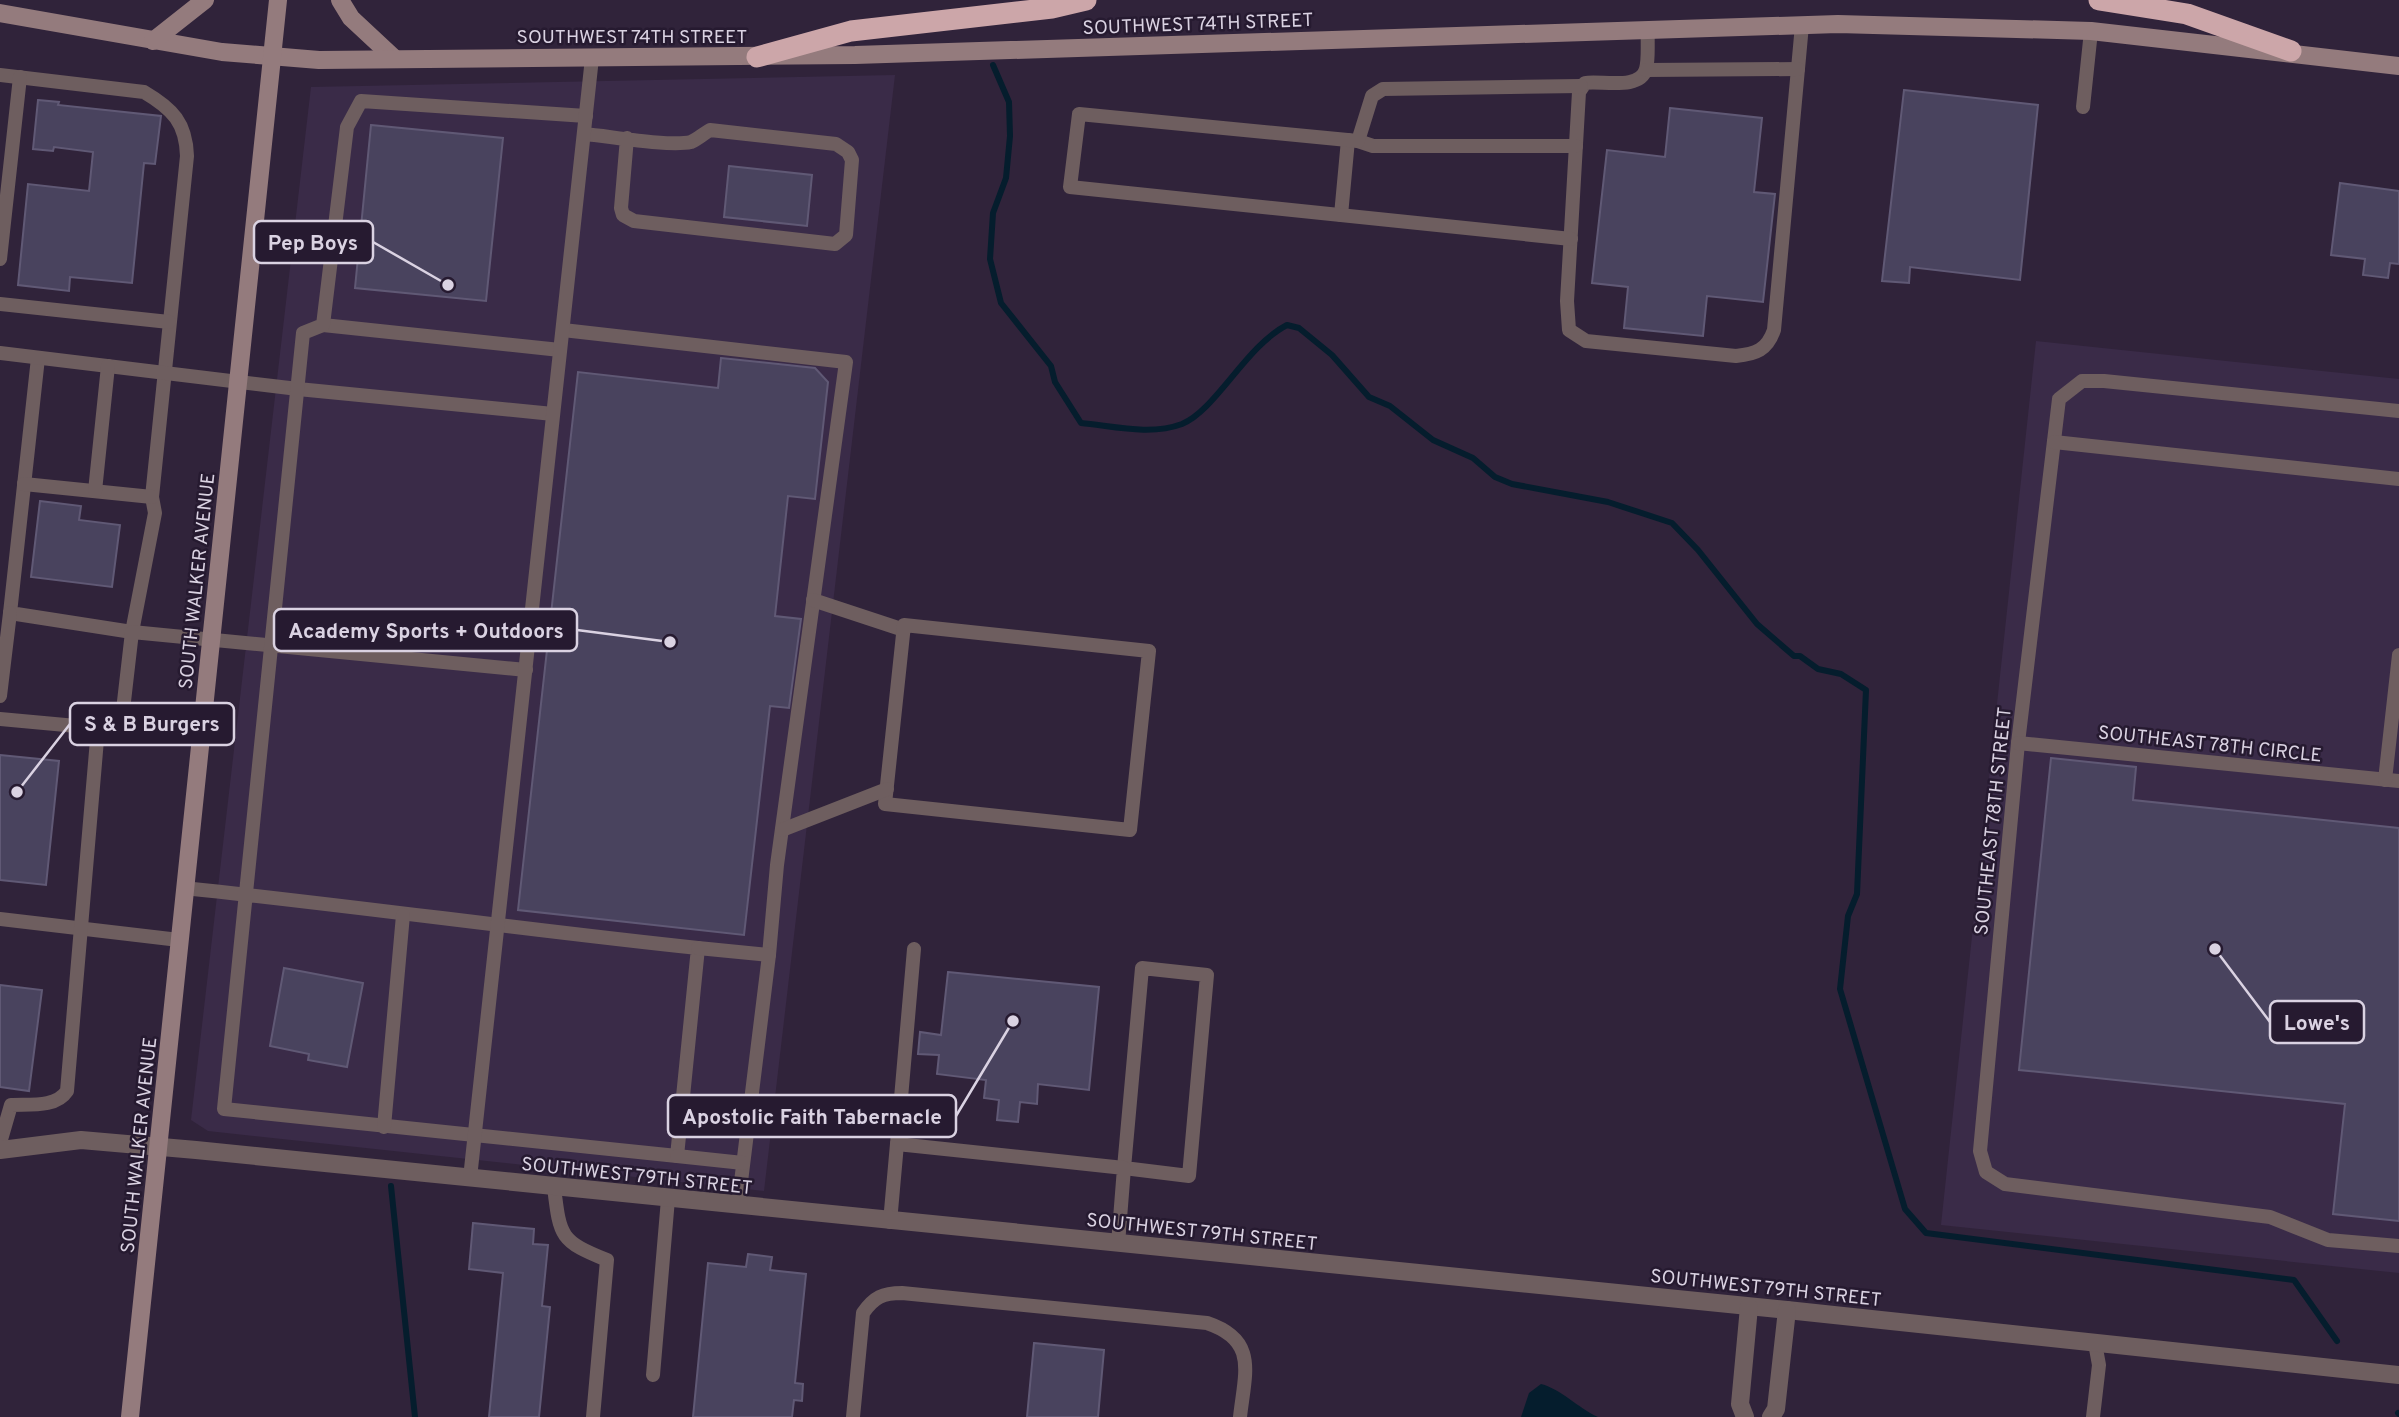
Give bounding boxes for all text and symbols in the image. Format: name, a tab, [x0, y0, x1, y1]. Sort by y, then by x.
street label: SOUTHWEST 74TH STREET	[1082, 9, 1314, 41]
street label: SOUTHWEST 74TH STREET	[517, 26, 747, 50]
callout: Pep Boys	[254, 221, 373, 263]
text: Pep Boys	[268, 231, 358, 258]
street label: SOUTH WALKER AVENUE	[175, 472, 221, 691]
callout: Academy Sports + Outdoors	[274, 609, 577, 651]
text: Academy Sports + Outdoors	[288, 619, 564, 646]
callout: S & B Burgers	[70, 703, 234, 745]
street label: SOUTHEAST 78TH STREET	[1970, 706, 2018, 936]
text: S & B Burgers	[84, 712, 220, 739]
street label: SOUTHEAST 78TH CIRCLE	[2097, 721, 2323, 769]
callout: Lowe's	[2270, 1001, 2364, 1043]
text: Lowe's	[2284, 1011, 2350, 1038]
street label: SOUTH WALKER AVENUE	[117, 1036, 163, 1255]
callout: Apostolic Faith Tabernacle	[668, 1095, 956, 1137]
text: Apostolic Faith Tabernacle	[682, 1105, 942, 1132]
street label: SOUTHWEST 79TH STREET	[520, 1153, 754, 1201]
street label: SOUTHWEST 79TH STREET	[1085, 1209, 1319, 1257]
street label: SOUTHWEST 79TH STREET	[1649, 1265, 1883, 1313]

